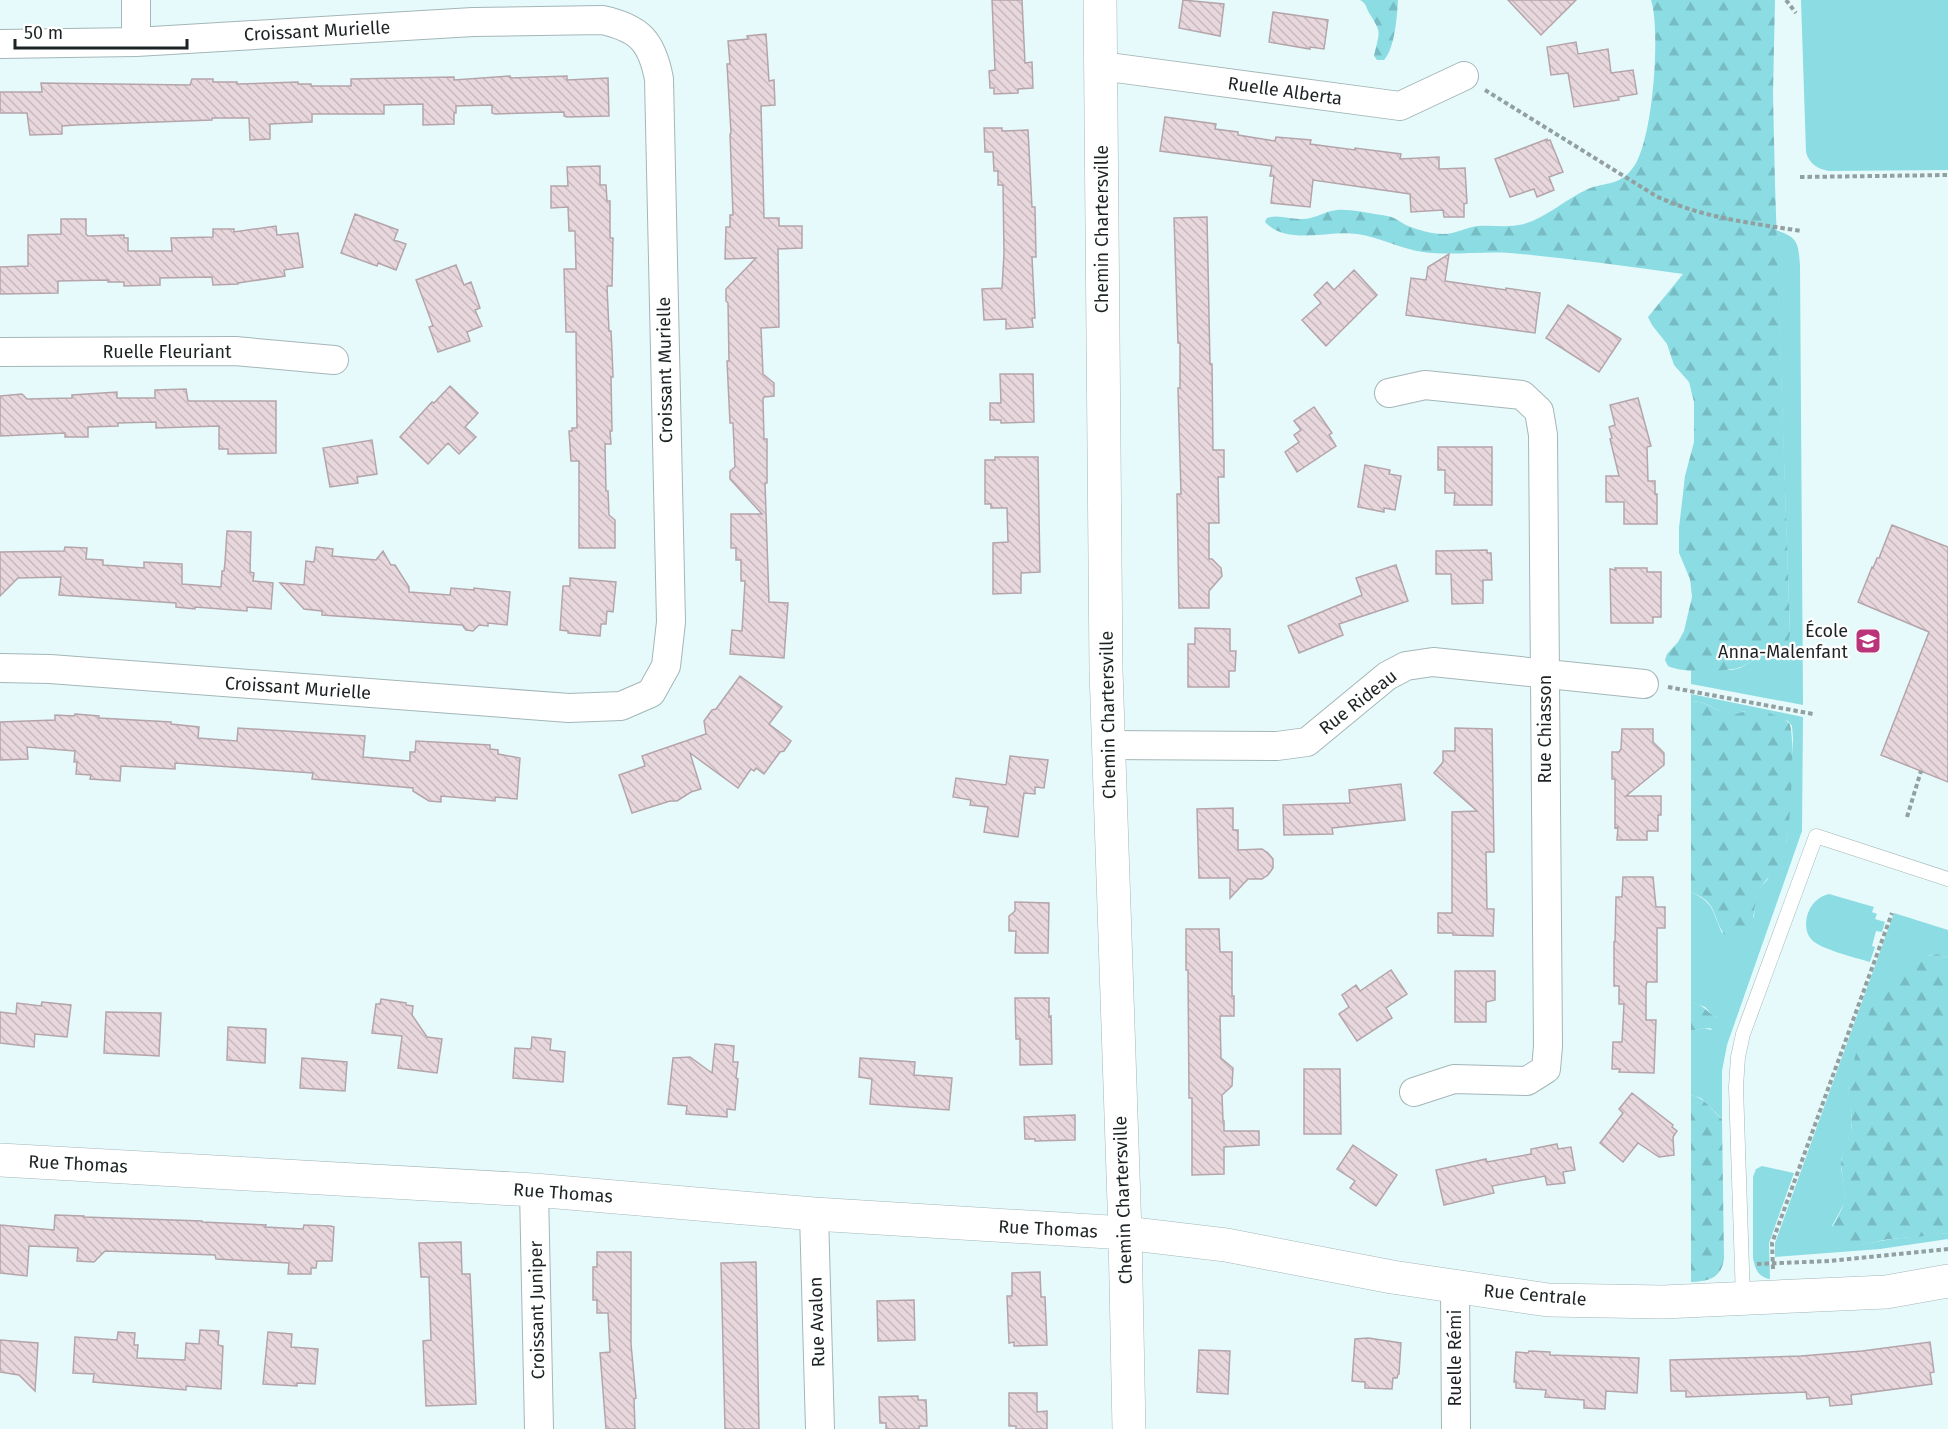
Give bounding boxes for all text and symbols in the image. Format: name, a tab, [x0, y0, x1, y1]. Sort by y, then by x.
scale bar	[15, 12, 188, 50]
street label: Croissant Murielle	[243, 16, 391, 46]
text: 50 m	[24, 22, 63, 44]
street label: Ruelle Alberta	[1226, 72, 1344, 110]
street label: Chemin Chartersville	[1091, 145, 1113, 313]
street label: Croissant Murielle	[653, 297, 677, 443]
street label: Ruelle Fleuriant	[102, 341, 232, 363]
place label: École Anna-Malenfant	[1718, 619, 1849, 663]
school or university icon: École Anna-Malenfant	[1853, 626, 1883, 656]
street label: Chemin Chartersville	[1096, 631, 1120, 799]
street label: Rue Rideau	[1315, 665, 1401, 739]
street label: Croissant Murielle	[224, 672, 372, 704]
street label: Rue Chiasson	[1534, 675, 1556, 783]
street label: Chemin Chartersville	[1109, 1116, 1137, 1284]
street label: Rue Thomas	[28, 1150, 128, 1178]
street label: Rue Thomas	[512, 1179, 614, 1207]
street label: Rue Thomas	[998, 1215, 1098, 1243]
street label: Croissant Juniper	[525, 1240, 549, 1380]
street label: Rue Avalon	[804, 1276, 830, 1368]
street label: Rue Centrale	[1483, 1280, 1587, 1310]
street label: Ruelle Rémi	[1444, 1309, 1466, 1407]

